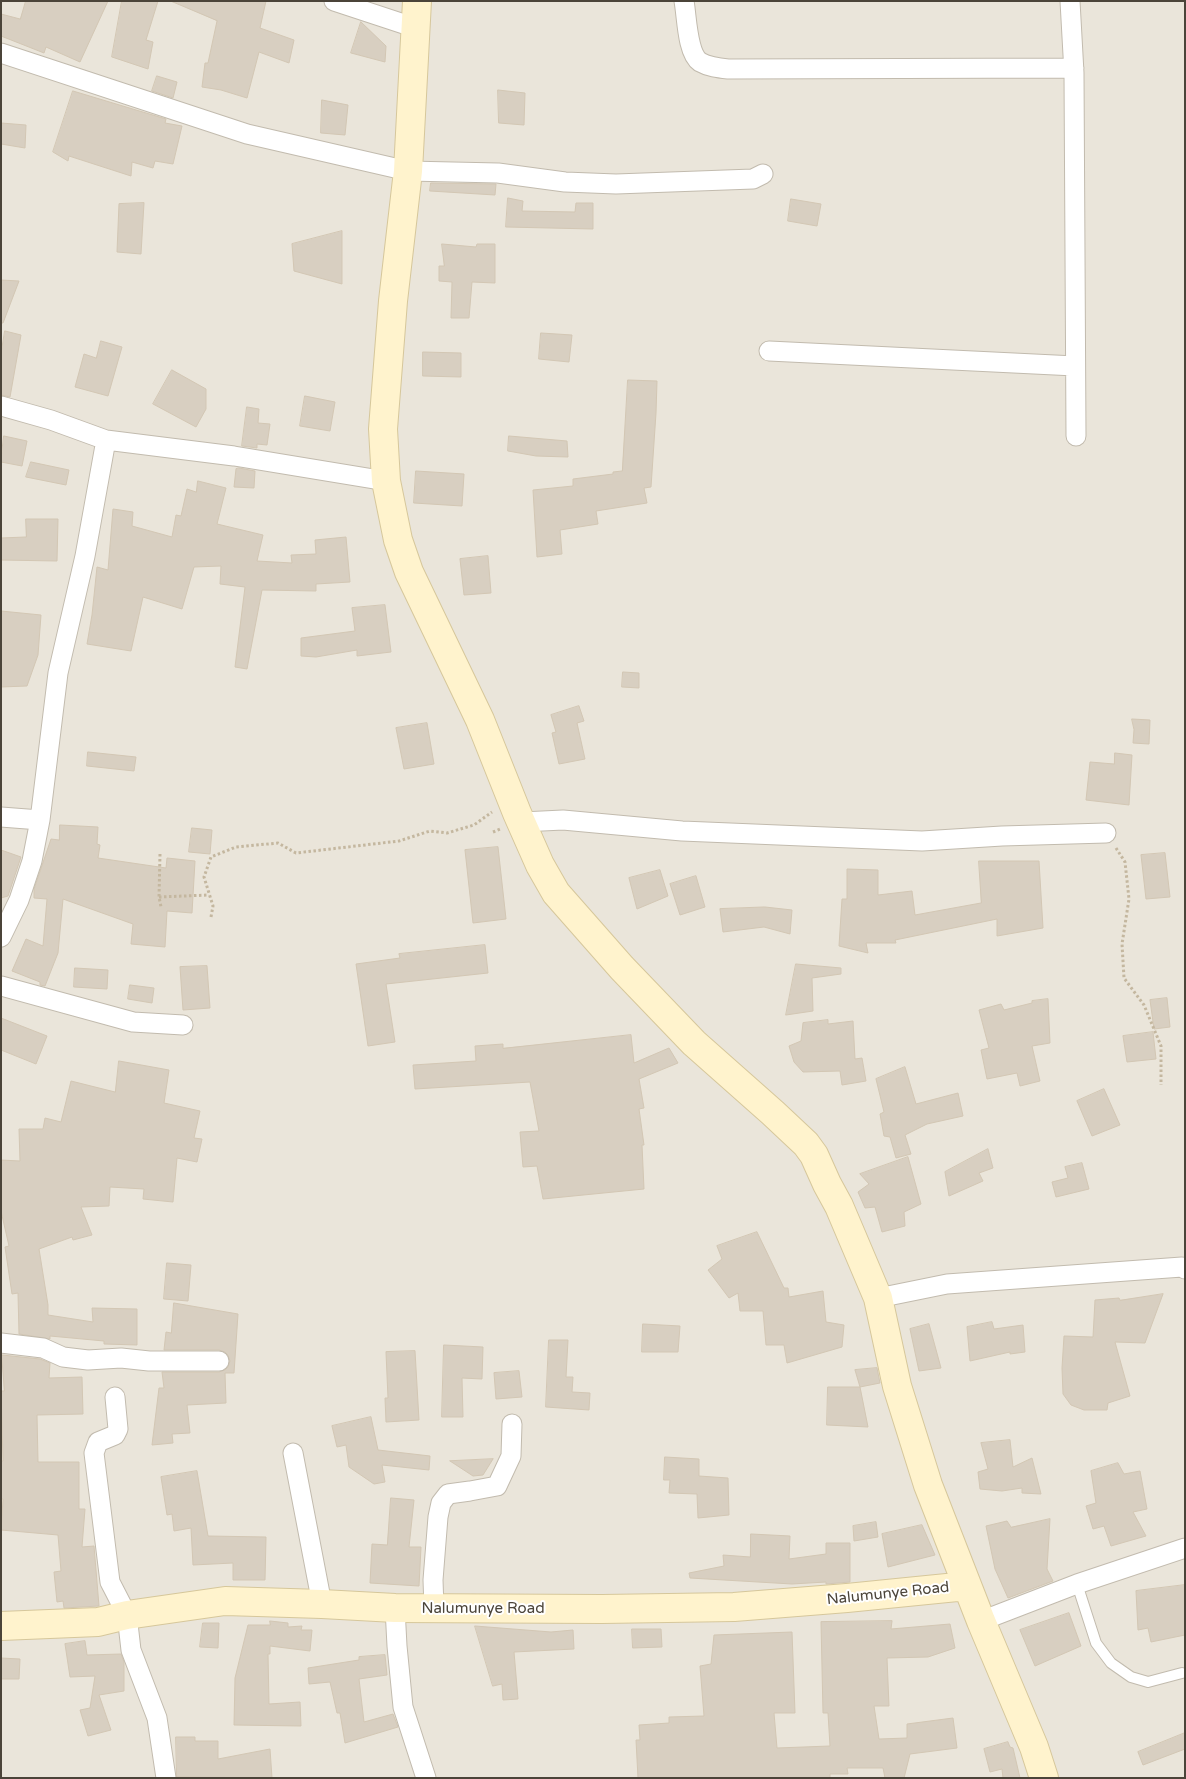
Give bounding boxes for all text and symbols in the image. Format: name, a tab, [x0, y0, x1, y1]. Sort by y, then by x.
street label: Nalumunye Road	[826, 1579, 950, 1609]
street label: Nalumunye Road	[421, 1600, 545, 1618]

